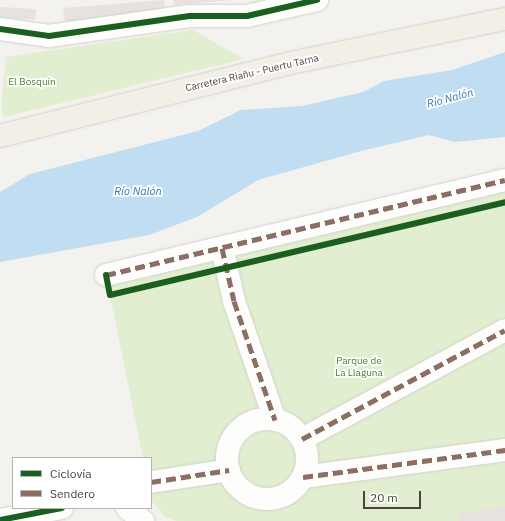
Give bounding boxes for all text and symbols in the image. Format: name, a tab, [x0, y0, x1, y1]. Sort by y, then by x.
street label: Carretera Riañu - Puertu Tarna	[184, 52, 320, 94]
park label: El Bosquín	[8, 76, 56, 88]
water label: Río Nalón	[425, 85, 475, 111]
water label: Río Nalón	[114, 184, 162, 198]
park label: Parque de La Llaguna	[335, 354, 383, 378]
legend	[12, 457, 152, 509]
text: Ciclovía	[50, 466, 92, 481]
scale bar	[365, 483, 423, 509]
text: Sendero	[50, 486, 95, 501]
text: 20 m	[370, 490, 398, 505]

